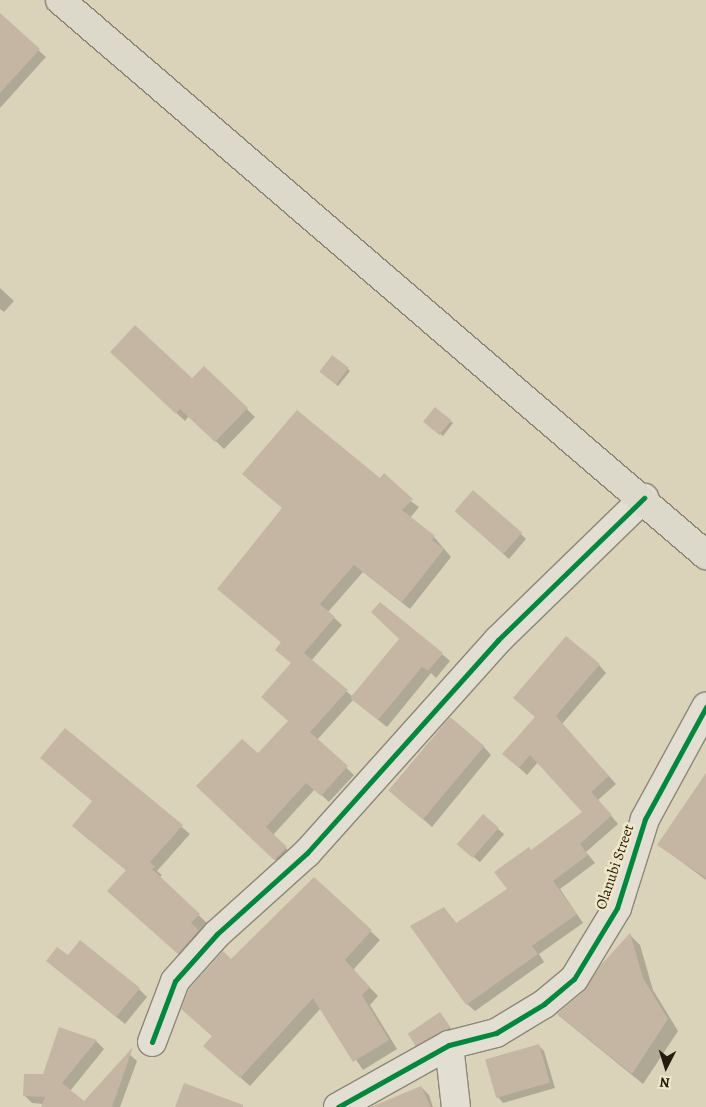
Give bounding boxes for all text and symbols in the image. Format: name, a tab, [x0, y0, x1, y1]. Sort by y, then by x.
street label: Olanubi Street	[592, 822, 638, 912]
north arrow	[641, 1042, 691, 1092]
text: N	[659, 1073, 671, 1092]

